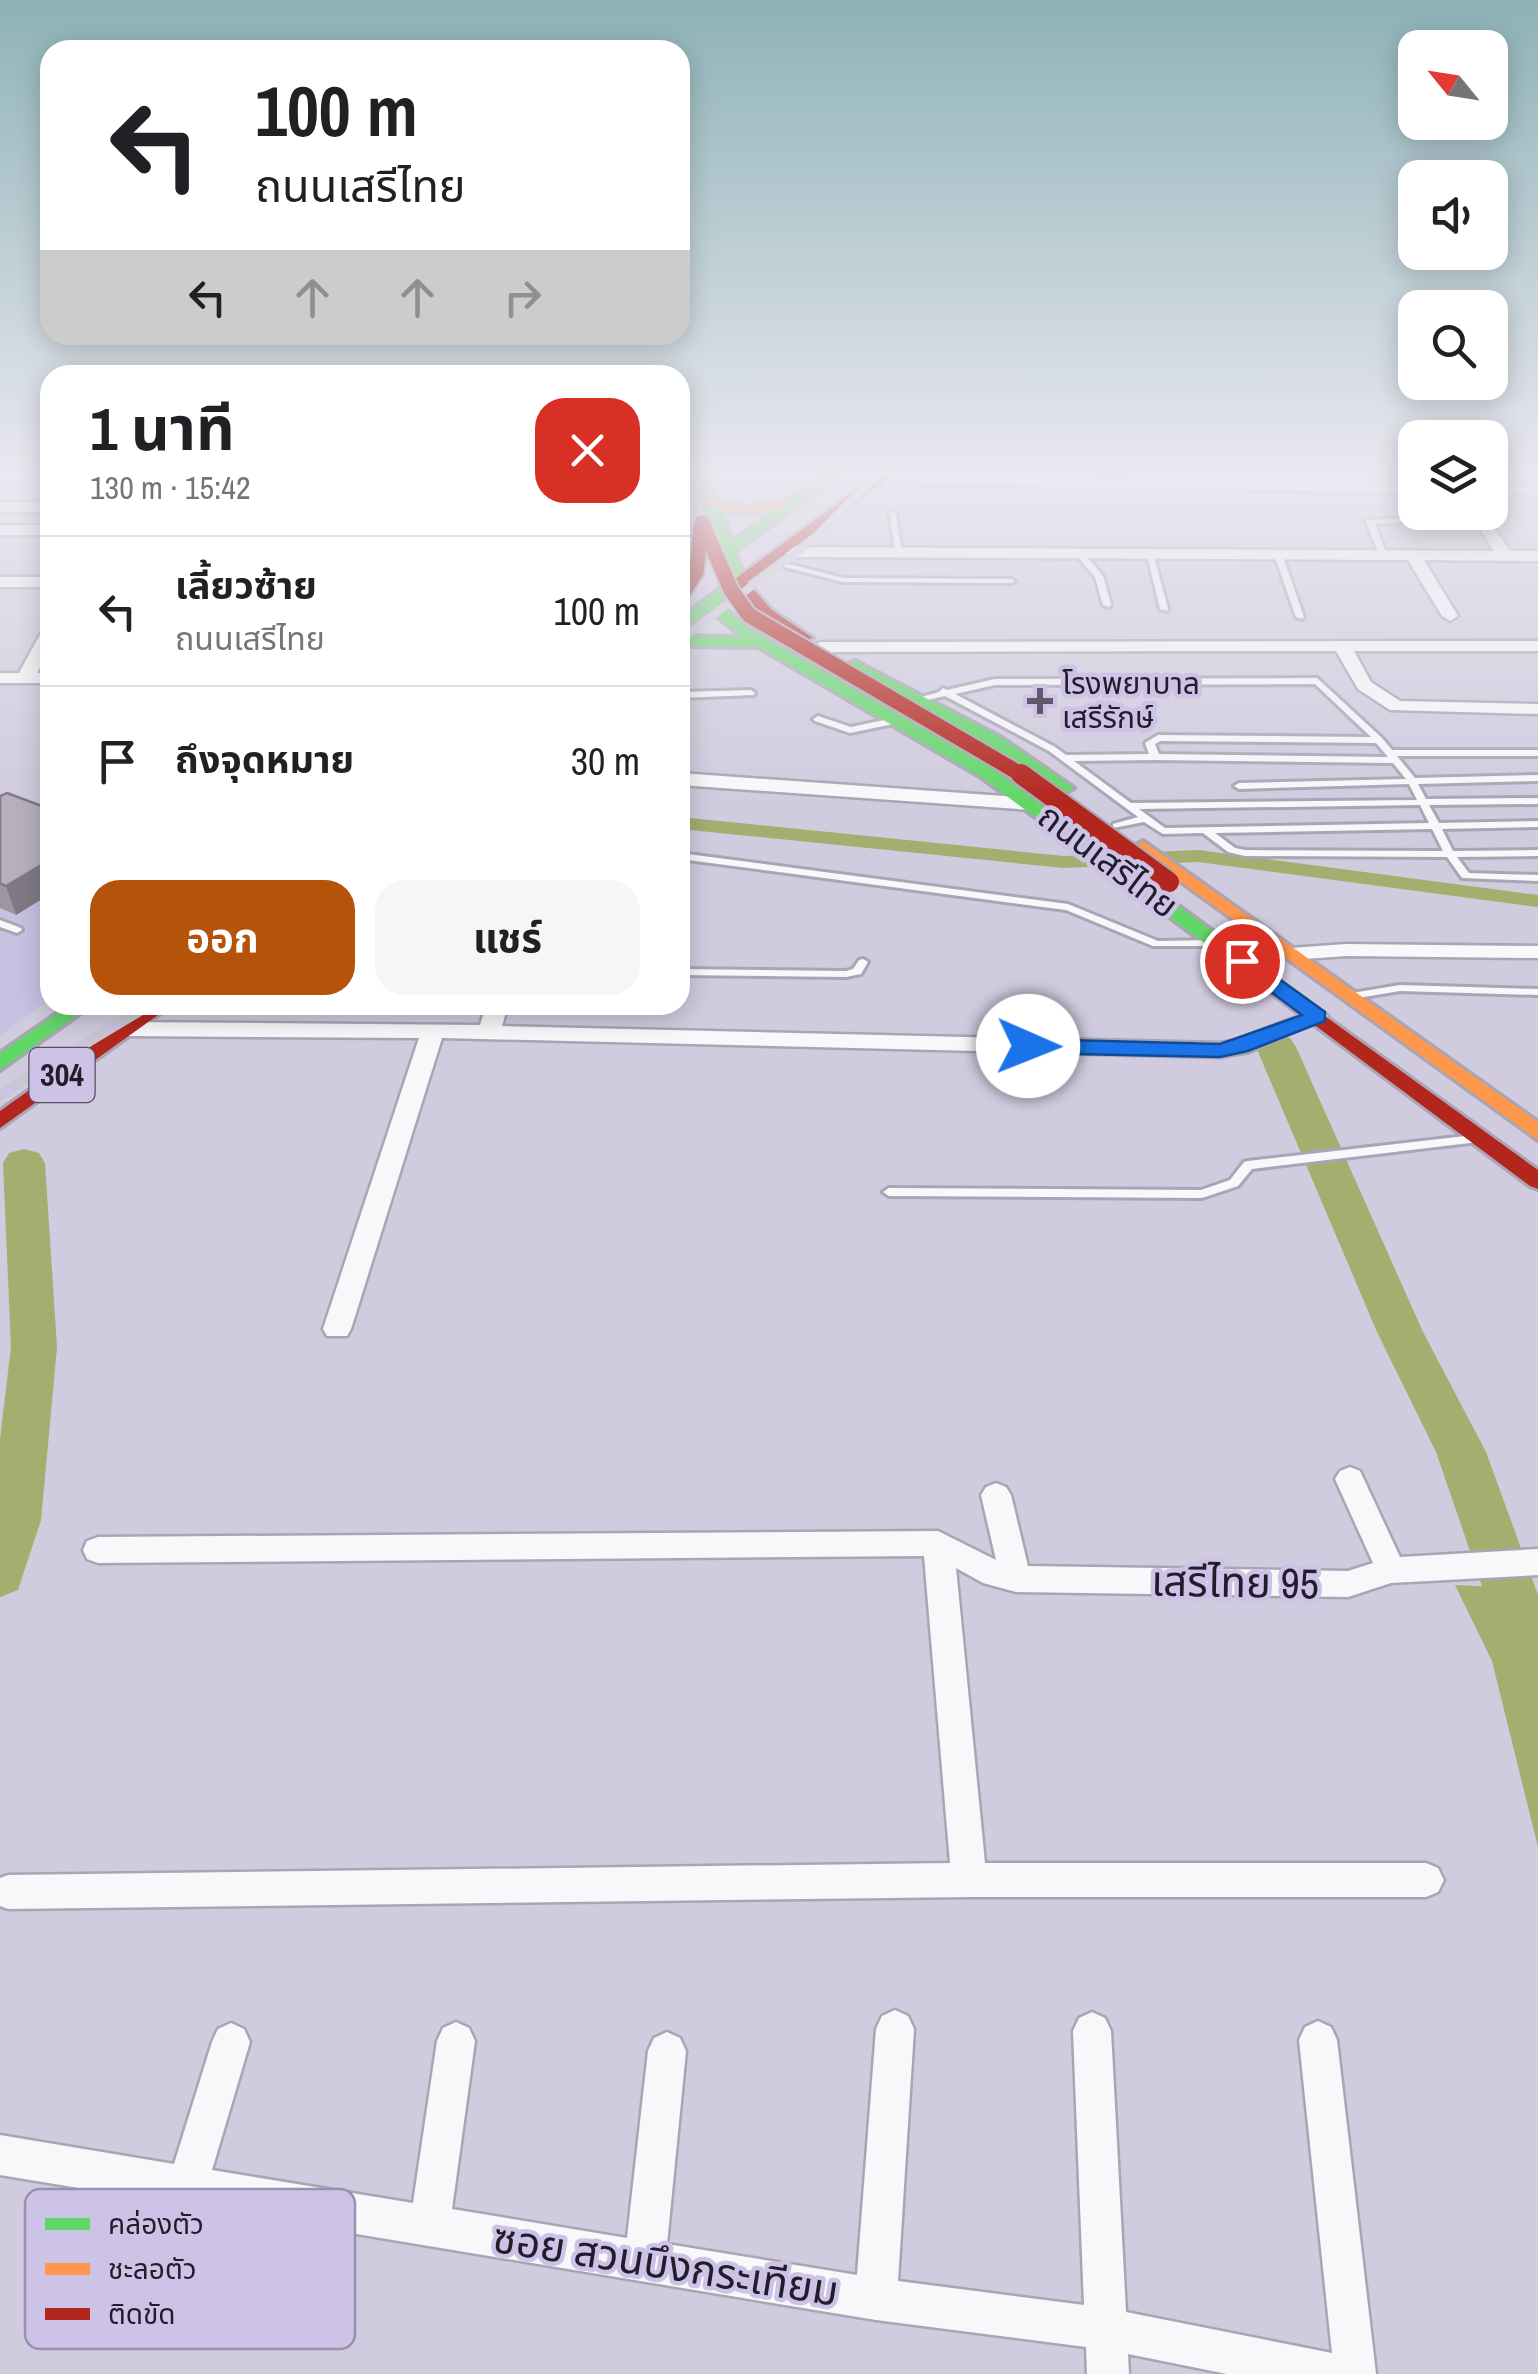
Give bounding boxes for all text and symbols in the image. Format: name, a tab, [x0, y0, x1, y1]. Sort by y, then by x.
north arrow	[1398, 30, 1508, 140]
map controls	[1398, 30, 1508, 530]
text: 100 m	[255, 64, 418, 158]
icon: left	[90, 80, 220, 210]
text: ถนนเสรีไทย	[255, 155, 466, 216]
button: sound	[1398, 160, 1508, 270]
icon: left	[180, 270, 235, 325]
icon: ahead	[285, 270, 340, 325]
icon: ahead	[390, 270, 445, 325]
icon: right	[495, 270, 550, 325]
button: search	[1398, 290, 1508, 400]
text: 1 นาที	[90, 388, 235, 469]
button: close	[535, 398, 640, 503]
button: layers	[1398, 420, 1508, 530]
text: 130 m · 15:42	[90, 466, 250, 509]
text: เลี้ยวซ้าย	[175, 560, 317, 611]
icon: left	[90, 584, 145, 639]
text: 100 m	[553, 586, 640, 637]
text: ถนนเสรีไทย	[175, 617, 325, 660]
place label: โรงพยาบาล เสรีรักษ์	[1062, 663, 1200, 737]
marker: โรงพยาบาล เสรีรักษ์	[1027, 688, 1053, 714]
icon: arrive	[90, 734, 145, 789]
text: ถึงจุดหมาย	[175, 734, 354, 785]
text: 30 m	[571, 736, 640, 787]
street label: ถนนเสรีไทย	[1029, 793, 1188, 929]
button: ออก	[90, 880, 355, 995]
button: แชร์	[375, 880, 640, 995]
pin	[1200, 919, 1285, 1004]
icon: arrive	[1215, 934, 1270, 989]
position arrow	[976, 994, 1080, 1098]
road number: 304	[30, 1048, 94, 1102]
street label: เสรีไทย 95	[1151, 1553, 1319, 1611]
legend	[25, 2189, 355, 2349]
text: คล่องตัว	[108, 2205, 204, 2243]
street label: ซอย สวนบึงกระเทียม	[489, 2209, 843, 2319]
text: ชะลอตัว	[108, 2250, 197, 2288]
text: ติดขัด	[108, 2295, 176, 2333]

